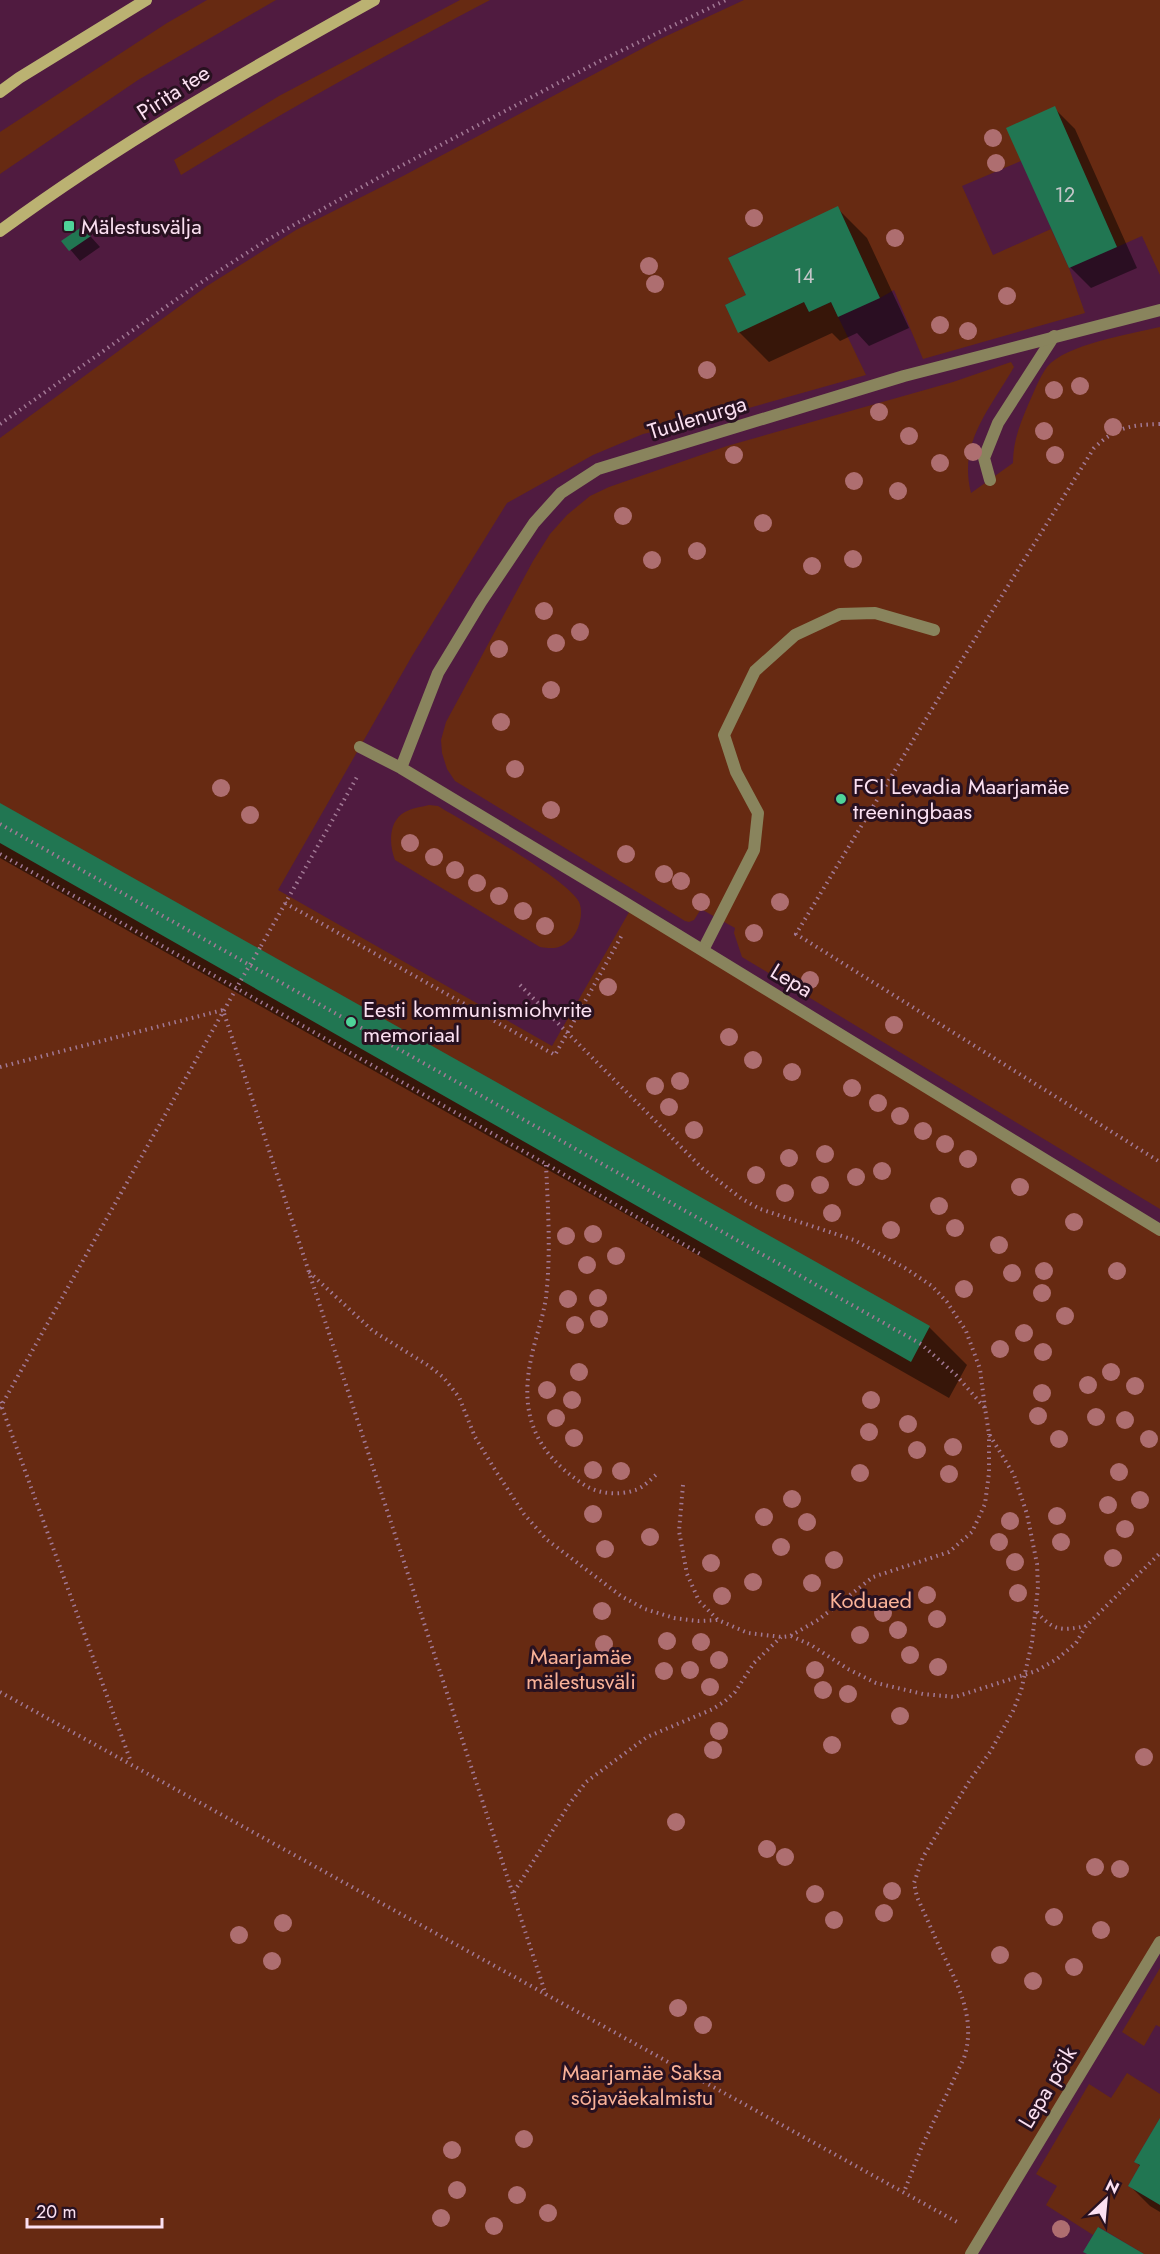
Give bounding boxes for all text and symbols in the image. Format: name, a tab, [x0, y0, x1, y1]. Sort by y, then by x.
street label: Pirita tee	[130, 56, 216, 128]
house number: 12	[1055, 181, 1075, 210]
place label: Mälestusvälja	[81, 210, 202, 242]
marker: Mälestusvälja	[62, 219, 76, 233]
house number: 14	[794, 262, 815, 291]
street label: Tuulenurga	[644, 387, 750, 447]
place label: FCI Levadia Maarjamäe treeningbaas	[853, 770, 1069, 827]
marker: FCI Levadia Maarjamäe treeningbaas	[834, 792, 848, 806]
street label: Lepa	[765, 955, 819, 1005]
place label: Eesti kommunismiohvrite memoriaal	[363, 993, 592, 1050]
marker: Eesti kommunismiohvrite memoriaal	[344, 1015, 358, 1029]
park label: Koduaed	[830, 1584, 912, 1616]
park label: Maarjamäe mälestusväli	[526, 1640, 636, 1697]
street label: Lepa põik	[1010, 2040, 1084, 2134]
park label: Maarjamäe Saksa sõjaväekalmistu	[562, 2056, 722, 2113]
north arrow	[1076, 2170, 1136, 2230]
text: N	[1102, 2174, 1123, 2200]
scale bar	[27, 2191, 162, 2229]
text: 20 m	[36, 2199, 76, 2225]

